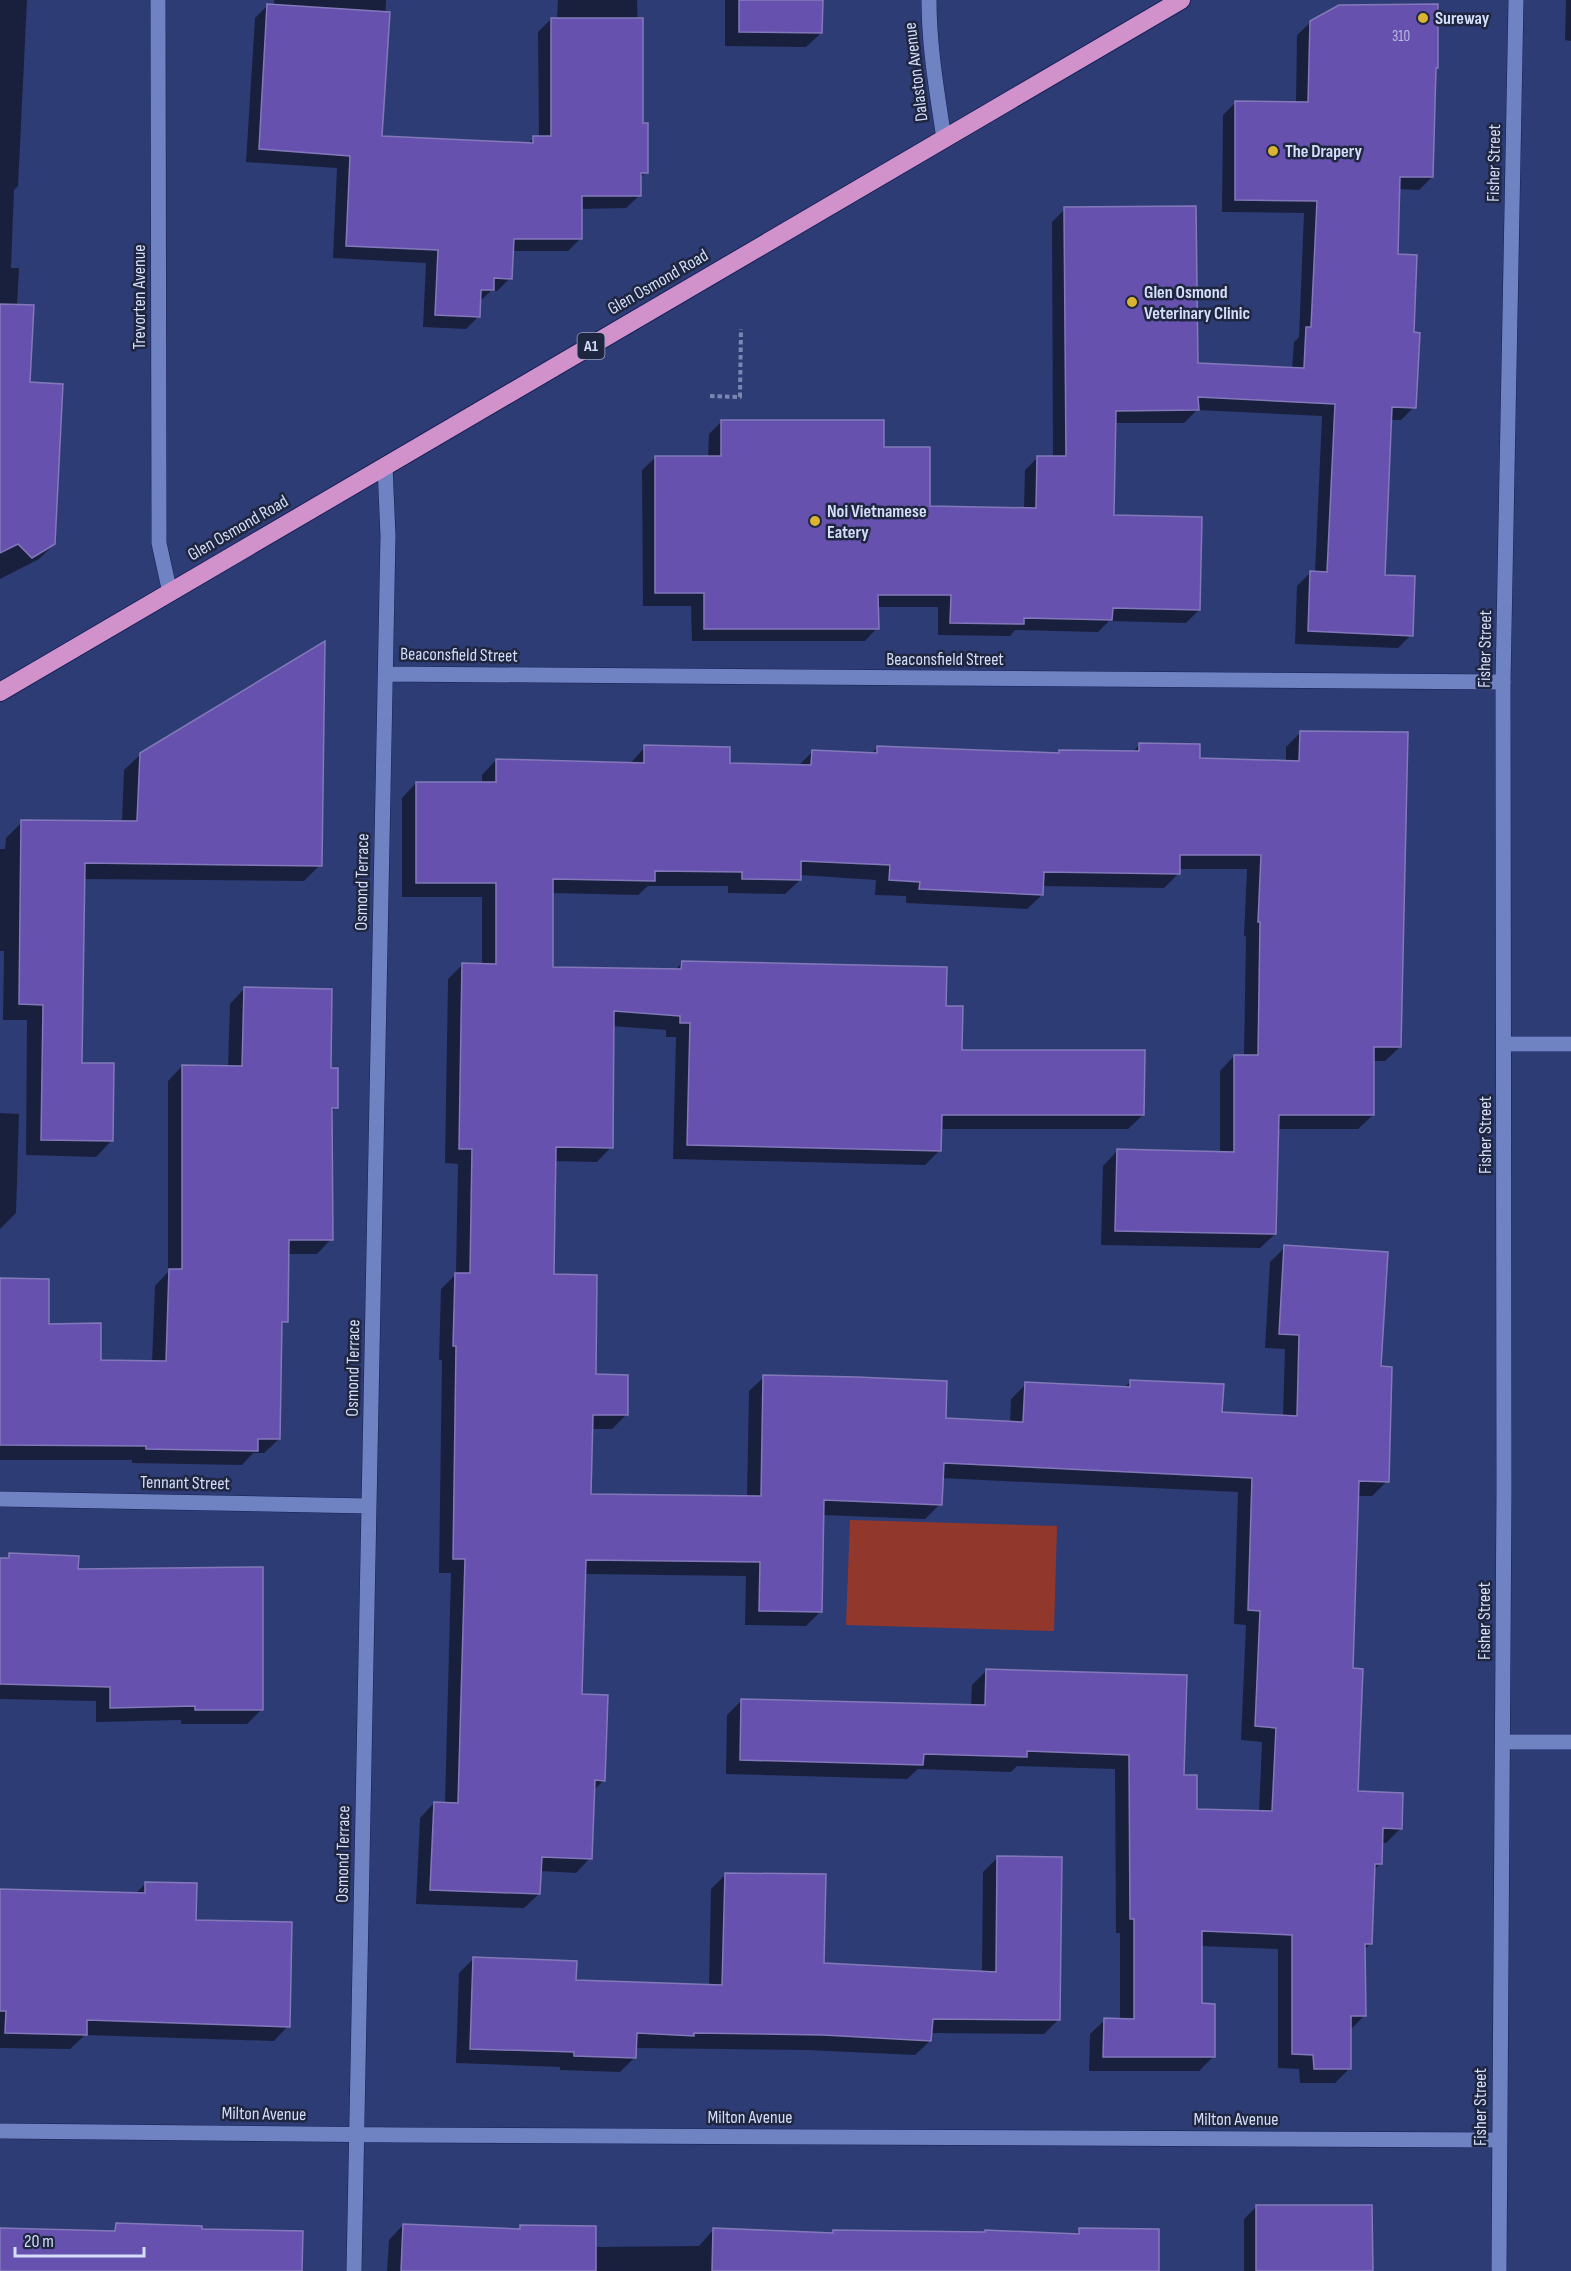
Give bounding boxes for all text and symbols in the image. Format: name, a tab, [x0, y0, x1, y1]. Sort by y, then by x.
place label: Sureway	[1435, 8, 1490, 29]
marker: Sureway	[1416, 11, 1430, 25]
street label: Dalaston Avenue	[899, 21, 933, 123]
house number: 310	[1392, 27, 1410, 46]
street label: Fisher Street	[1483, 123, 1505, 202]
place label: The Drapery	[1285, 141, 1362, 162]
marker: The Drapery	[1266, 144, 1280, 158]
street label: Trevorten Avenue	[129, 245, 150, 349]
street label: Glen Osmond Road	[604, 245, 712, 319]
place label: Glen Osmond Veterinary Clinic	[1144, 282, 1250, 324]
marker: Glen Osmond Veterinary Clinic	[1125, 295, 1139, 309]
road number: A1	[578, 333, 604, 359]
street label: Glen Osmond Road	[184, 491, 292, 565]
place label: Noi Vietnamese Eatery	[827, 501, 927, 543]
marker: Noi Vietnamese Eatery	[808, 514, 822, 528]
street label: Fisher Street	[1474, 609, 1496, 688]
street label: Beaconsfield Street	[400, 643, 519, 667]
street label: Beaconsfield Street	[886, 649, 1004, 670]
street label: Osmond Terrace	[351, 833, 373, 931]
street label: Fisher Street	[1475, 1096, 1496, 1174]
street label: Osmond Terrace	[342, 1319, 364, 1417]
street label: Tennant Street	[140, 1472, 231, 1494]
street label: Fisher Street	[1474, 1582, 1495, 1660]
street label: Osmond Terrace	[332, 1805, 354, 1903]
street label: Fisher Street	[1470, 2068, 1491, 2146]
street label: Milton Avenue	[221, 2103, 307, 2125]
street label: Milton Avenue	[708, 2107, 792, 2128]
street label: Milton Avenue	[1194, 2109, 1278, 2130]
scale bar	[15, 2220, 144, 2258]
text: 20 m	[24, 2231, 54, 2252]

